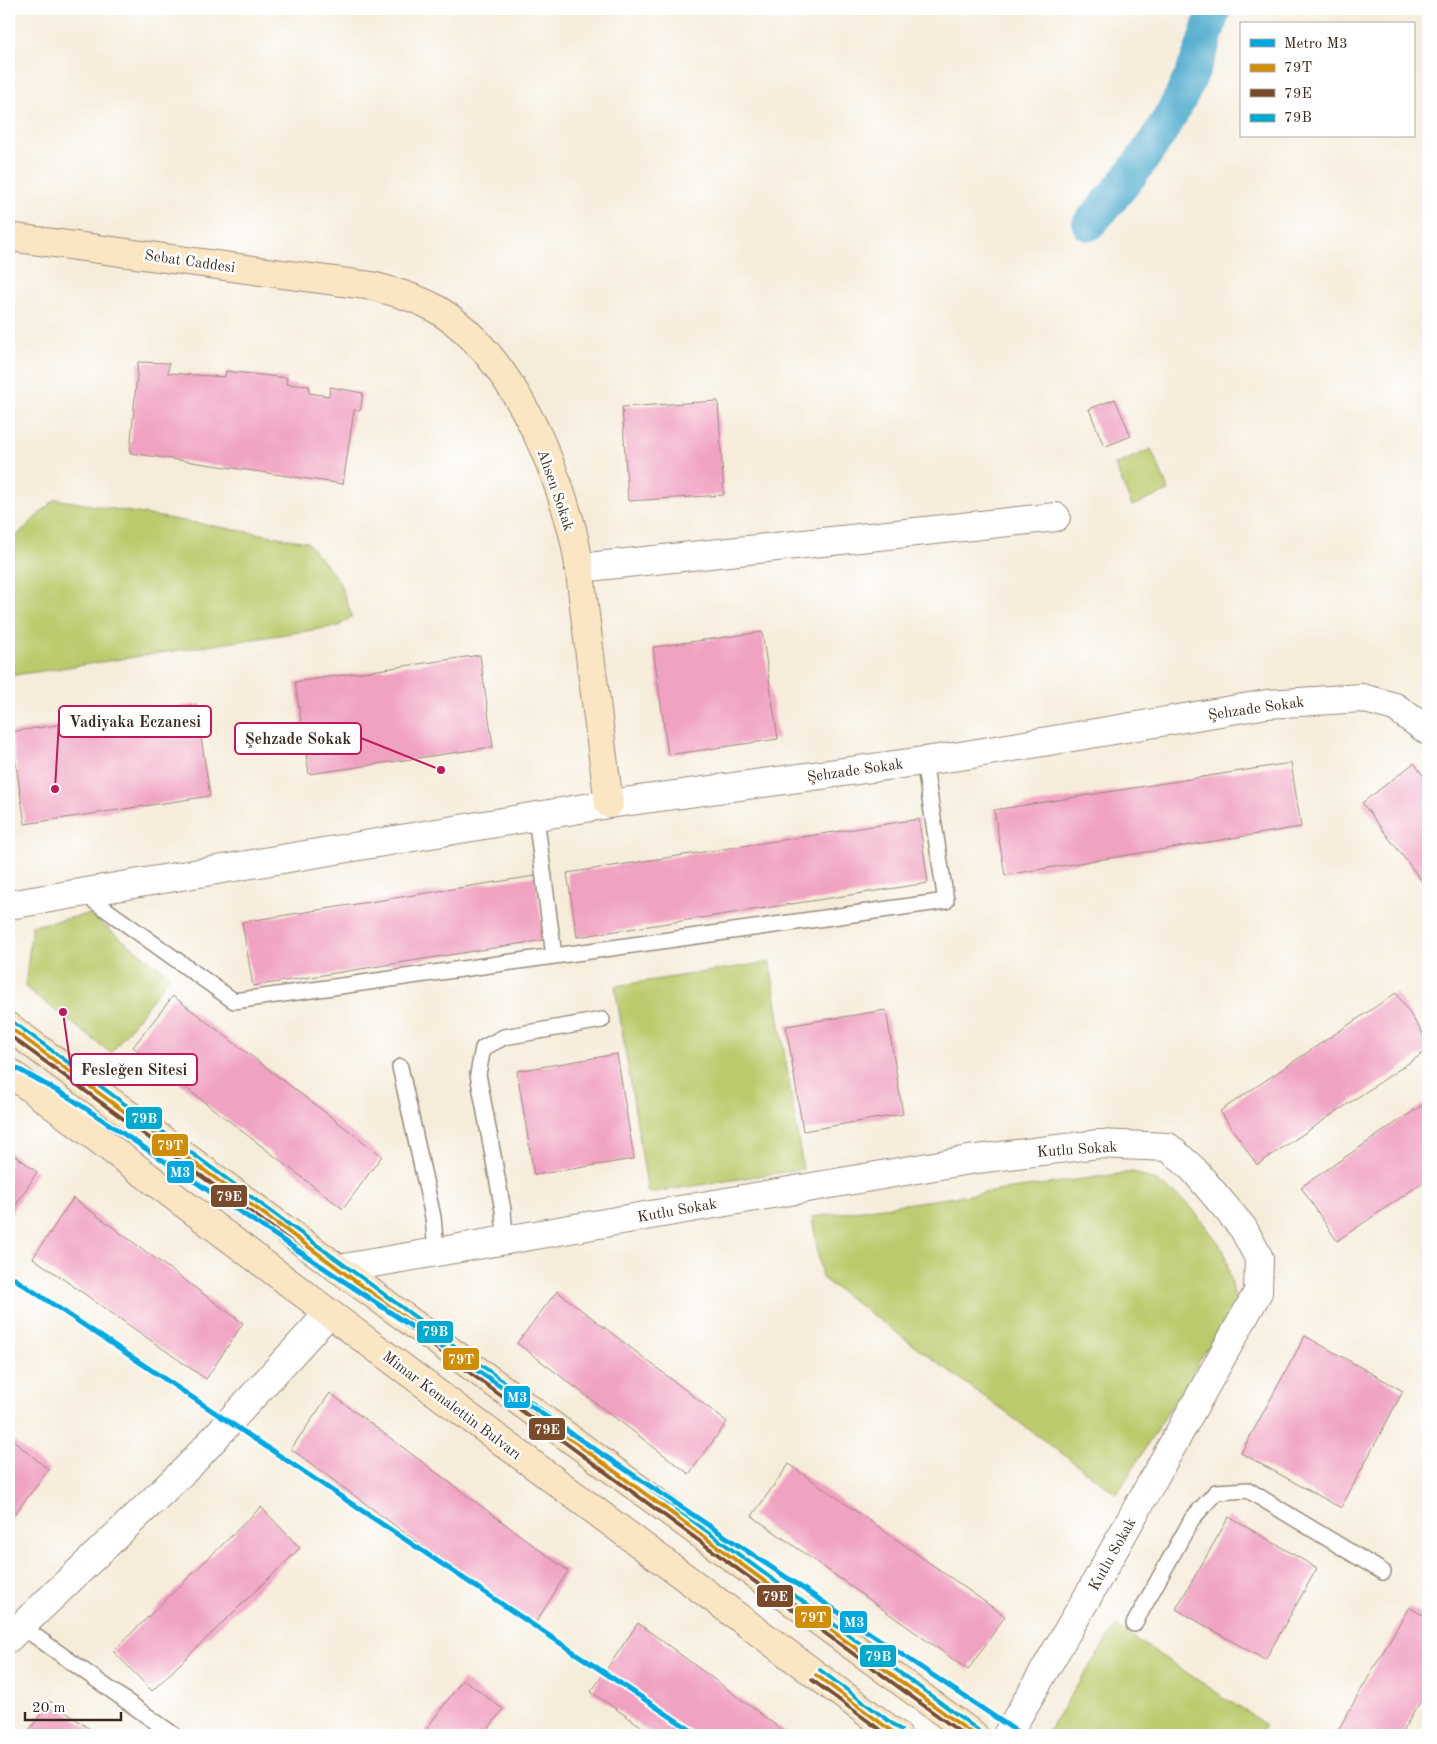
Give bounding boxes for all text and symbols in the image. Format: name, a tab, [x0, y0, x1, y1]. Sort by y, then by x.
legend	[1240, 22, 1414, 138]
text: Metro M3	[1284, 37, 1348, 52]
text: 79T	[1284, 61, 1312, 76]
text: 79E	[1284, 87, 1312, 102]
text: 79B	[1284, 111, 1312, 126]
street label: Sebat Caddesi	[144, 249, 236, 276]
street label: Ahsen Sokak	[534, 448, 576, 533]
street label: Şehzade Sokak	[1207, 695, 1305, 724]
callout: Vadiyaka Eczanesi	[59, 706, 211, 737]
text: Vadiyaka Eczanesi	[69, 715, 201, 731]
callout: Şehzade Sokak	[235, 723, 361, 754]
text: Şehzade Sokak	[245, 732, 351, 748]
street label: Şehzade Sokak	[806, 757, 904, 786]
callout: Fesleğen Sitesi	[71, 1054, 197, 1085]
text: Fesleğen Sitesi	[81, 1063, 187, 1079]
line badge: 79B	[125, 1106, 163, 1130]
text: 79B	[131, 1112, 157, 1126]
line badge: 79T	[151, 1133, 189, 1157]
text: 79T	[157, 1139, 183, 1153]
street label: Kutlu Sokak	[1036, 1140, 1118, 1161]
line badge: M3	[166, 1160, 195, 1184]
text: M3	[170, 1166, 190, 1180]
line badge: 79E	[210, 1184, 248, 1208]
text: 79E	[216, 1190, 242, 1204]
street label: Kutlu Sokak	[636, 1197, 718, 1226]
line badge: 79B	[416, 1320, 454, 1344]
text: 79B	[422, 1325, 448, 1339]
line badge: 79T	[442, 1347, 480, 1371]
street label: Mimar Kemalettin Bulvarı	[379, 1349, 523, 1463]
text: 79T	[448, 1353, 474, 1367]
line badge: M3	[503, 1385, 531, 1409]
text: M3	[507, 1391, 527, 1405]
line badge: 79E	[528, 1417, 566, 1441]
text: 79E	[534, 1423, 560, 1437]
street label: Kutlu Sokak	[1087, 1516, 1140, 1594]
line badge: 79E	[756, 1584, 794, 1608]
text: 79E	[762, 1590, 788, 1604]
line badge: 79T	[794, 1605, 832, 1629]
line badge: M3	[839, 1610, 868, 1634]
text: 79T	[800, 1611, 826, 1625]
text: M3	[844, 1616, 864, 1630]
line badge: 79B	[859, 1644, 897, 1668]
text: 79B	[865, 1650, 891, 1664]
scale bar	[25, 1689, 121, 1721]
text: 20 m	[32, 1701, 66, 1716]

